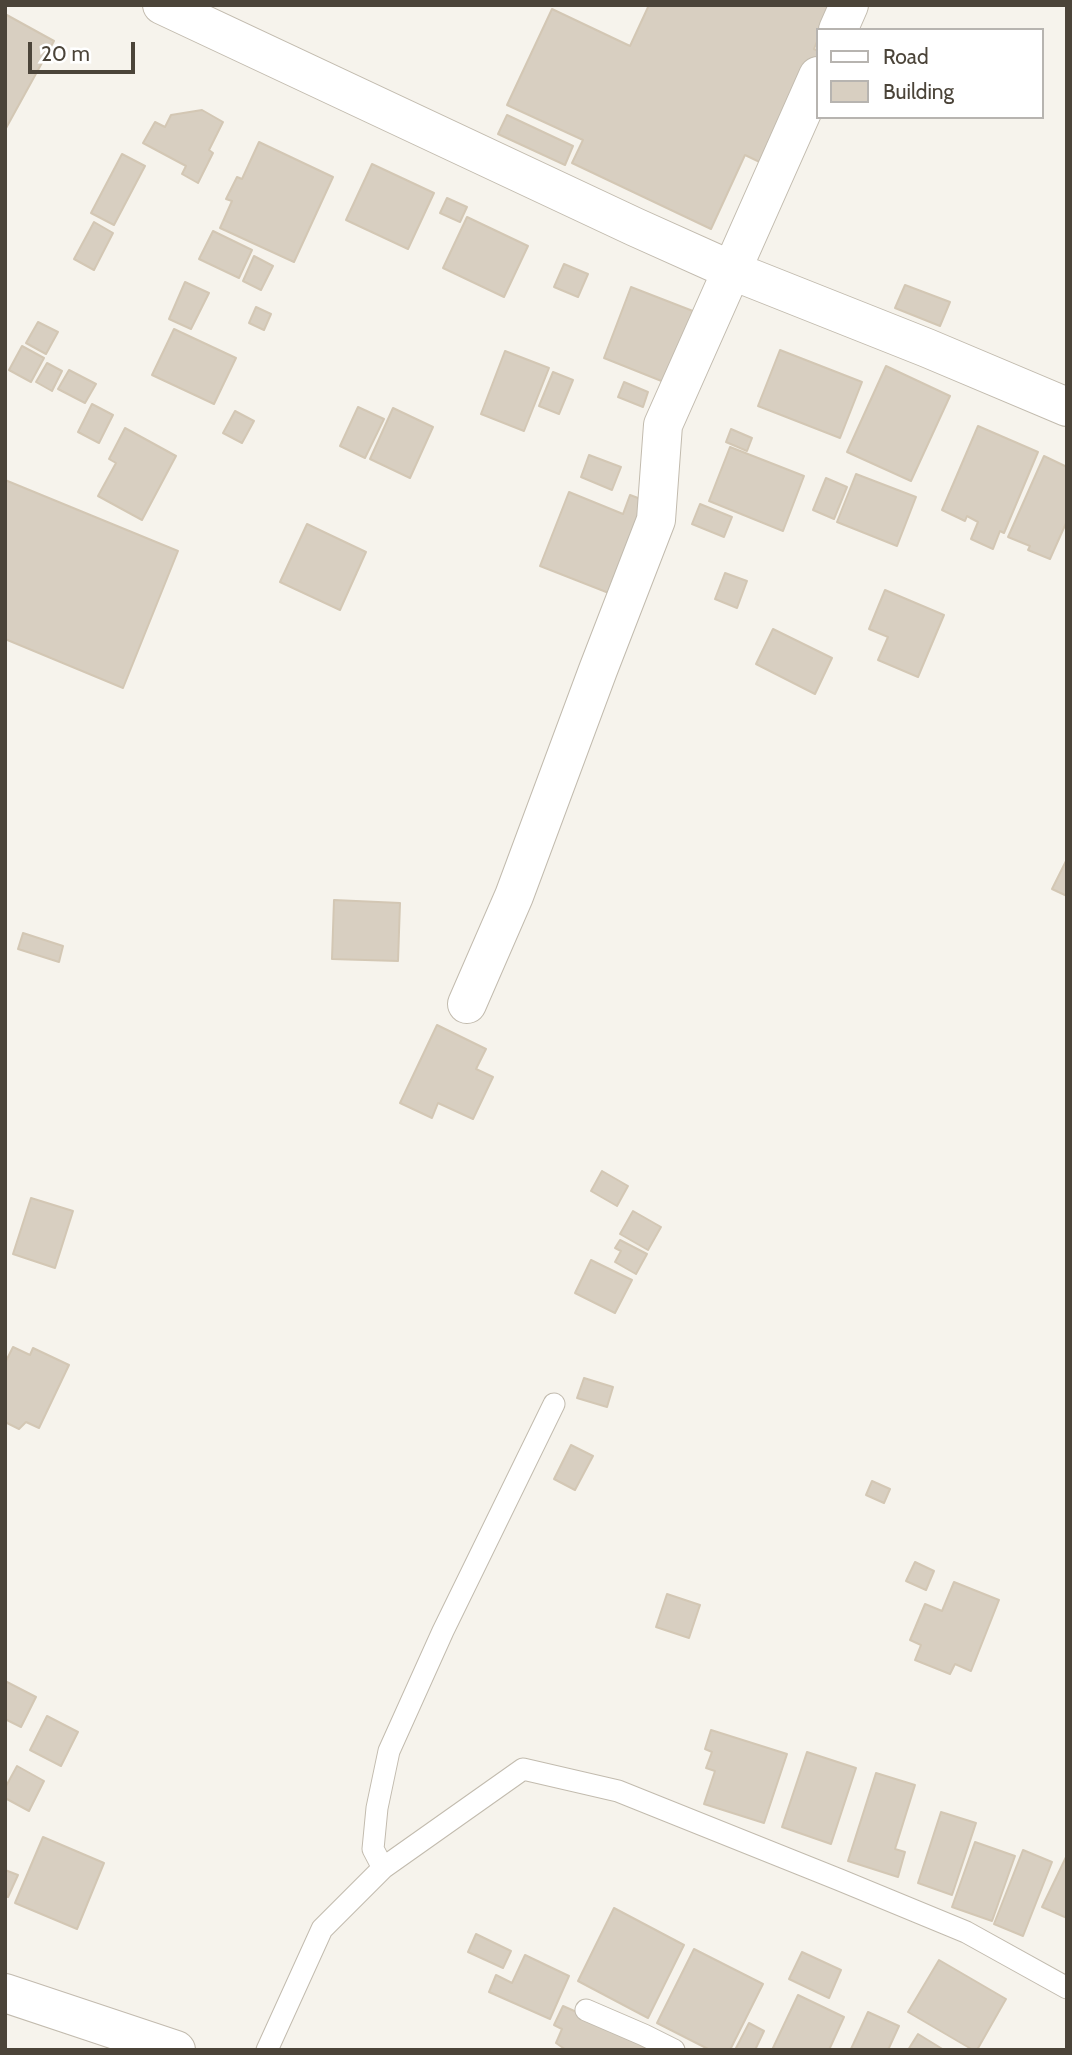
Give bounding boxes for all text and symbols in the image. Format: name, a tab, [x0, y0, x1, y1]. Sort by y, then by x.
scale bar	[32, 28, 138, 72]
legend	[816, 28, 1044, 119]
text: 20 m	[41, 41, 90, 66]
text: Road	[883, 44, 929, 69]
text: Building	[883, 79, 954, 104]

